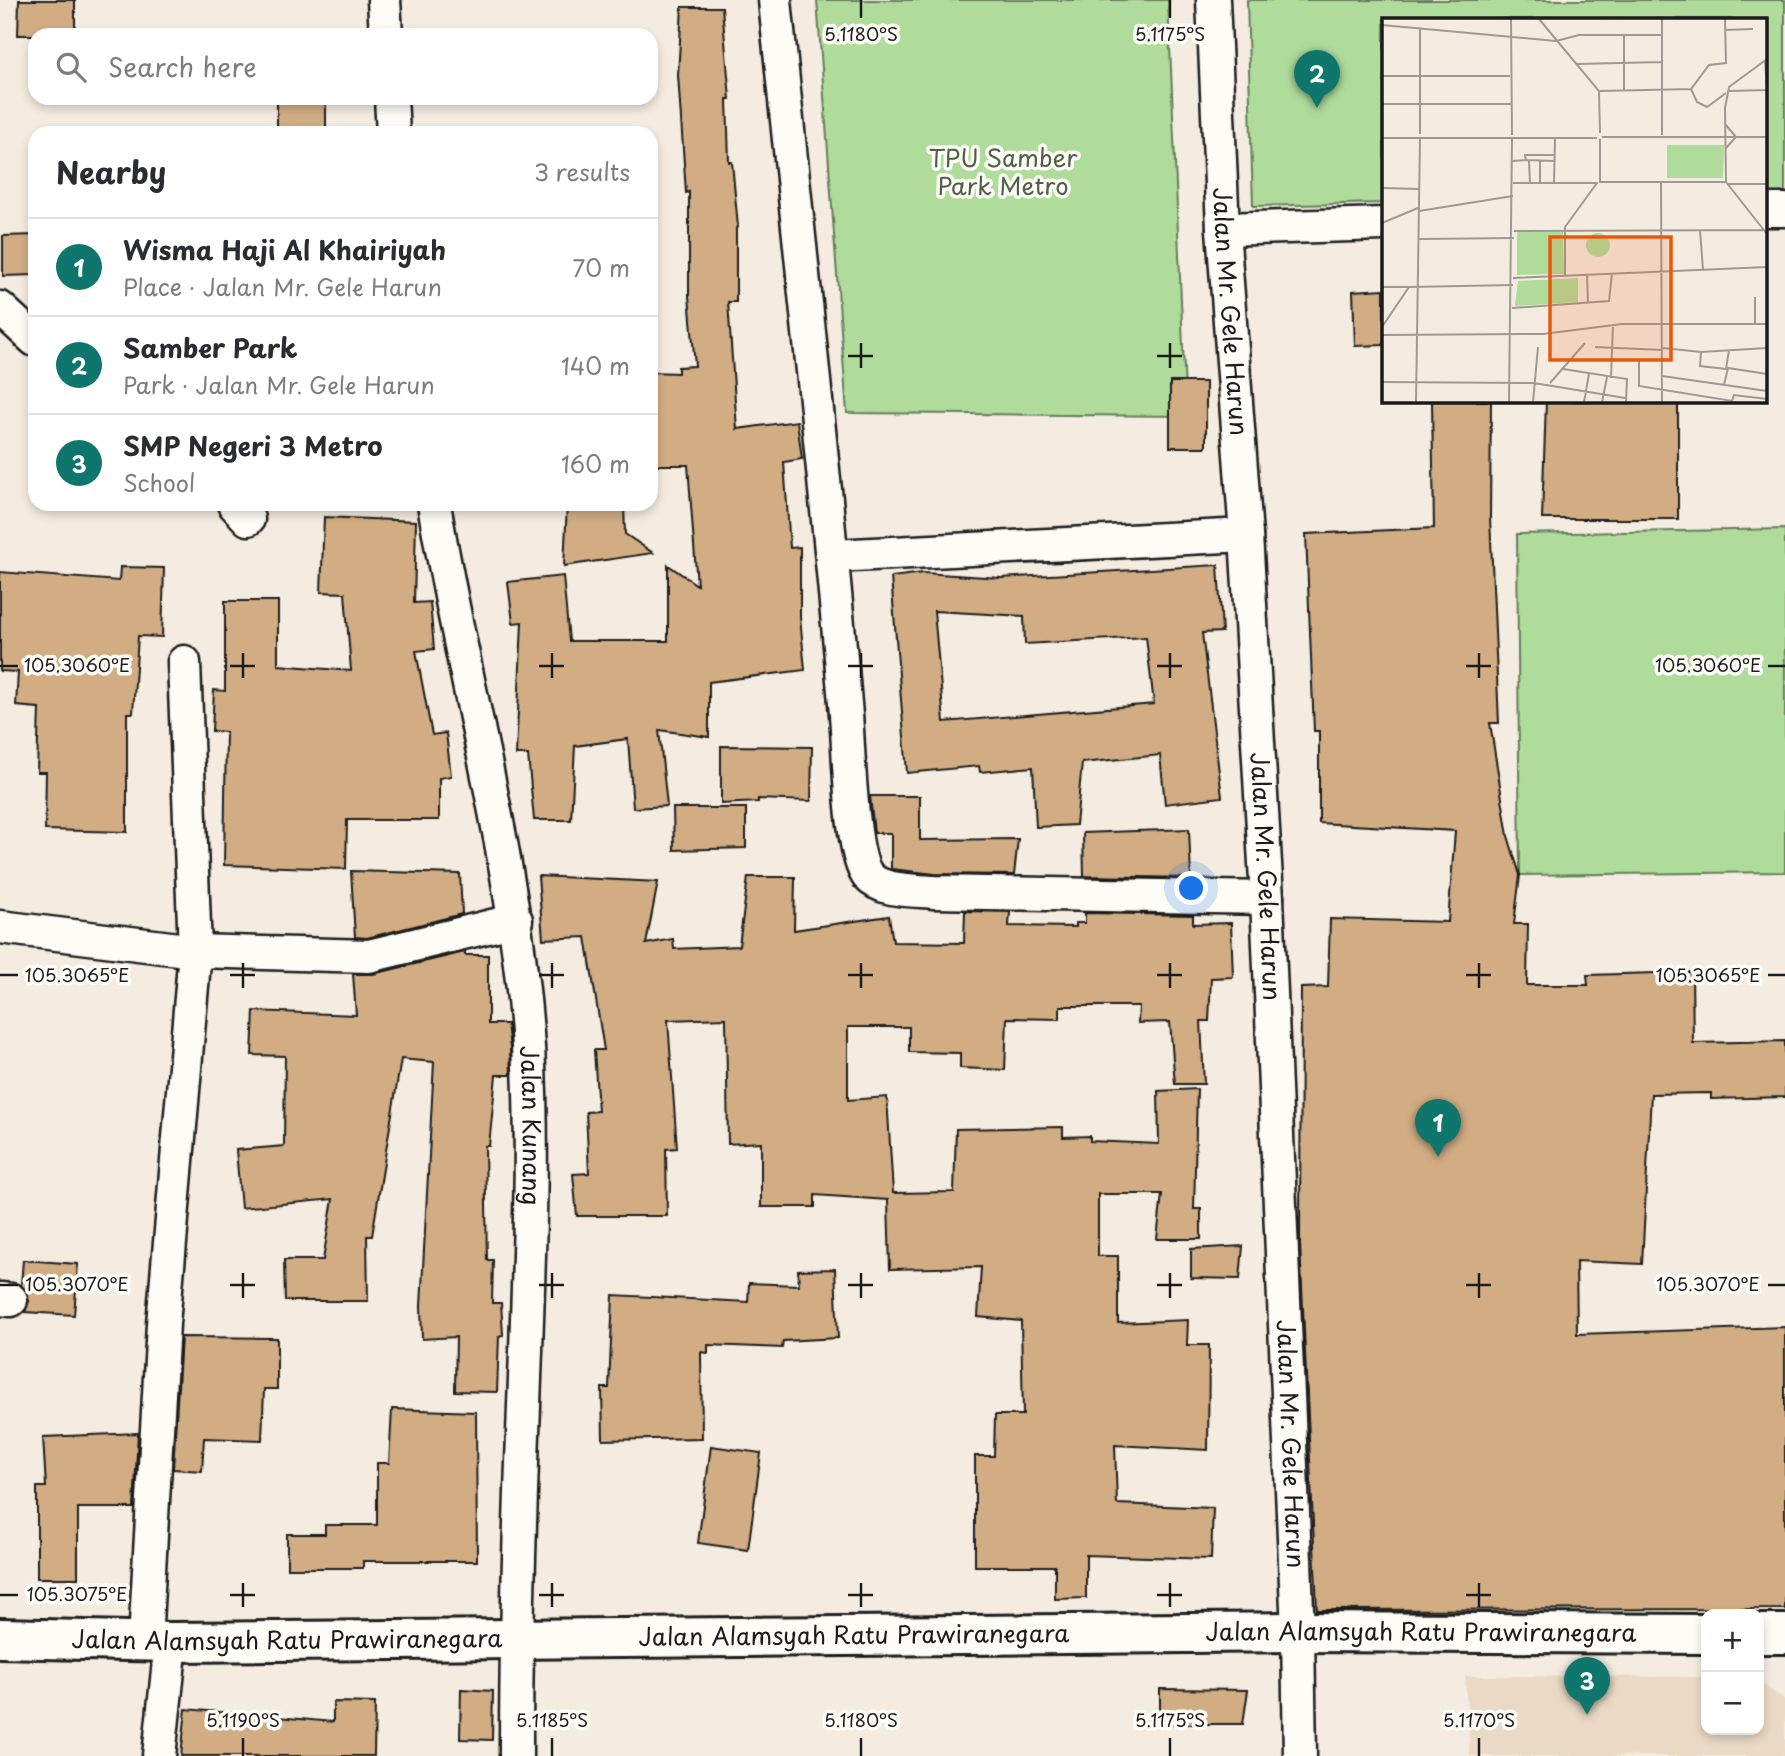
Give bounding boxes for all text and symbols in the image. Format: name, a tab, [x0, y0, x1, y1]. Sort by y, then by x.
inset map	[1382, 18, 1768, 402]
text: 5.1180°S	[824, 20, 898, 47]
text: 5.1175°S	[1135, 20, 1205, 47]
search box	[28, 28, 658, 105]
text: Search here	[108, 47, 257, 86]
icon: search	[52, 48, 90, 86]
pin: 2	[1294, 50, 1340, 108]
park label: TPU Samber Park Metro	[929, 139, 1078, 203]
text: Nearby	[56, 149, 166, 194]
text: 3 results	[534, 154, 630, 189]
street label: Jalan Mr. Gele Harun	[1205, 187, 1258, 437]
text: Wisma Haji Al Khairiyah	[123, 230, 446, 269]
text: 1	[74, 250, 85, 285]
text: 70 m	[572, 250, 630, 285]
text: Place · Jalan Mr. Gele Harun	[123, 269, 442, 304]
text: Samber Park	[123, 328, 297, 367]
text: 2	[71, 348, 87, 383]
text: 140 m	[561, 348, 630, 383]
text: Park · Jalan Mr. Gele Harun	[123, 367, 435, 402]
text: SMP Negeri 3 Metro	[123, 426, 383, 465]
text: 3	[71, 446, 87, 481]
text: 160 m	[561, 446, 630, 481]
text: School	[123, 465, 195, 500]
text: 105.3060°E	[24, 651, 130, 678]
text: 105.3060°E	[1655, 651, 1761, 678]
street label: Jalan Mr. Gele Harun	[1243, 751, 1291, 1001]
your location	[1174, 871, 1208, 905]
text: 105.3065°E	[25, 961, 129, 988]
text: 105.3065°E	[1656, 961, 1760, 988]
street label: Jalan Kunang	[512, 1045, 551, 1206]
pin: 1	[1415, 1099, 1461, 1157]
text: 105.3070°E	[25, 1270, 129, 1297]
text: 105.3070°E	[1656, 1270, 1760, 1297]
street label: Jalan Mr. Gele Harun	[1269, 1319, 1315, 1569]
text: 105.3075°E	[27, 1580, 127, 1607]
map controls	[1701, 1609, 1764, 1735]
button: +	[1701, 1609, 1764, 1672]
street label: Jalan Alamsyah Ratu Prawiranegara	[1205, 1612, 1636, 1650]
street label: Jalan Alamsyah Ratu Prawiranegara	[638, 1614, 1070, 1654]
street label: Jalan Alamsyah Ratu Prawiranegara	[71, 1619, 503, 1658]
pin: 3	[1564, 1657, 1610, 1715]
button: −	[1701, 1672, 1764, 1735]
text: 5.1190°S	[206, 1706, 280, 1733]
text: 5.1185°S	[516, 1706, 588, 1733]
text: 5.1180°S	[824, 1706, 898, 1733]
text: 5.1175°S	[1135, 1706, 1205, 1733]
text: 5.1170°S	[1443, 1706, 1515, 1733]

